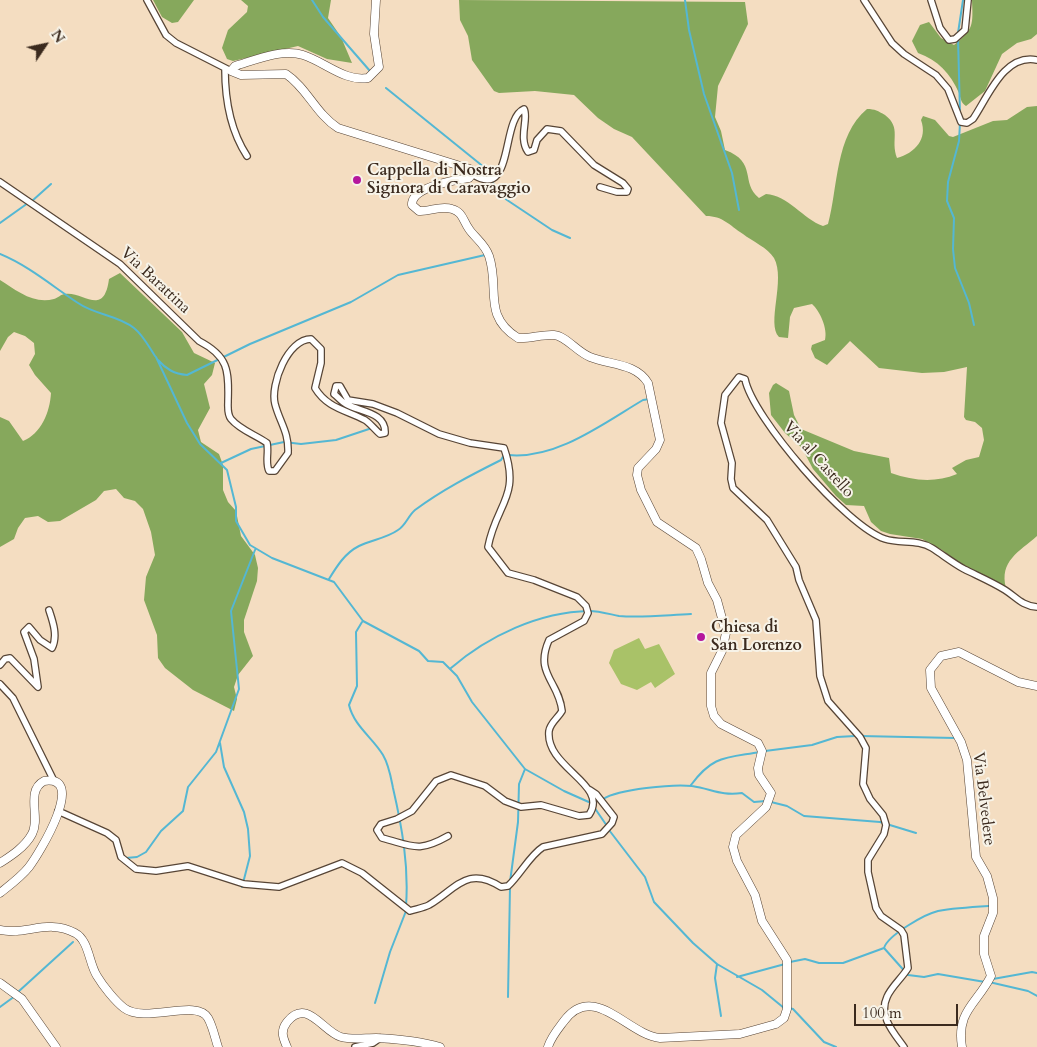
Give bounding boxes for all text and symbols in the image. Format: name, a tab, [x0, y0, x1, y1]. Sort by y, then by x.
north arrow	[20, 20, 70, 70]
text: N	[47, 26, 69, 47]
place label: Cappella di Nostra Signora di Caravaggio	[367, 161, 531, 199]
marker: Cappella di Nostra Signora di Caravaggio	[351, 174, 363, 186]
street label: Via Barattina	[116, 244, 194, 318]
street label: Via al Castello	[779, 418, 857, 502]
place label: Chiesa di San Lorenzo	[711, 618, 802, 656]
marker: Chiesa di San Lorenzo	[695, 631, 707, 643]
street label: Via Belvedere	[968, 751, 998, 847]
scale bar	[857, 994, 961, 1026]
text: 100 m	[862, 1003, 902, 1023]

